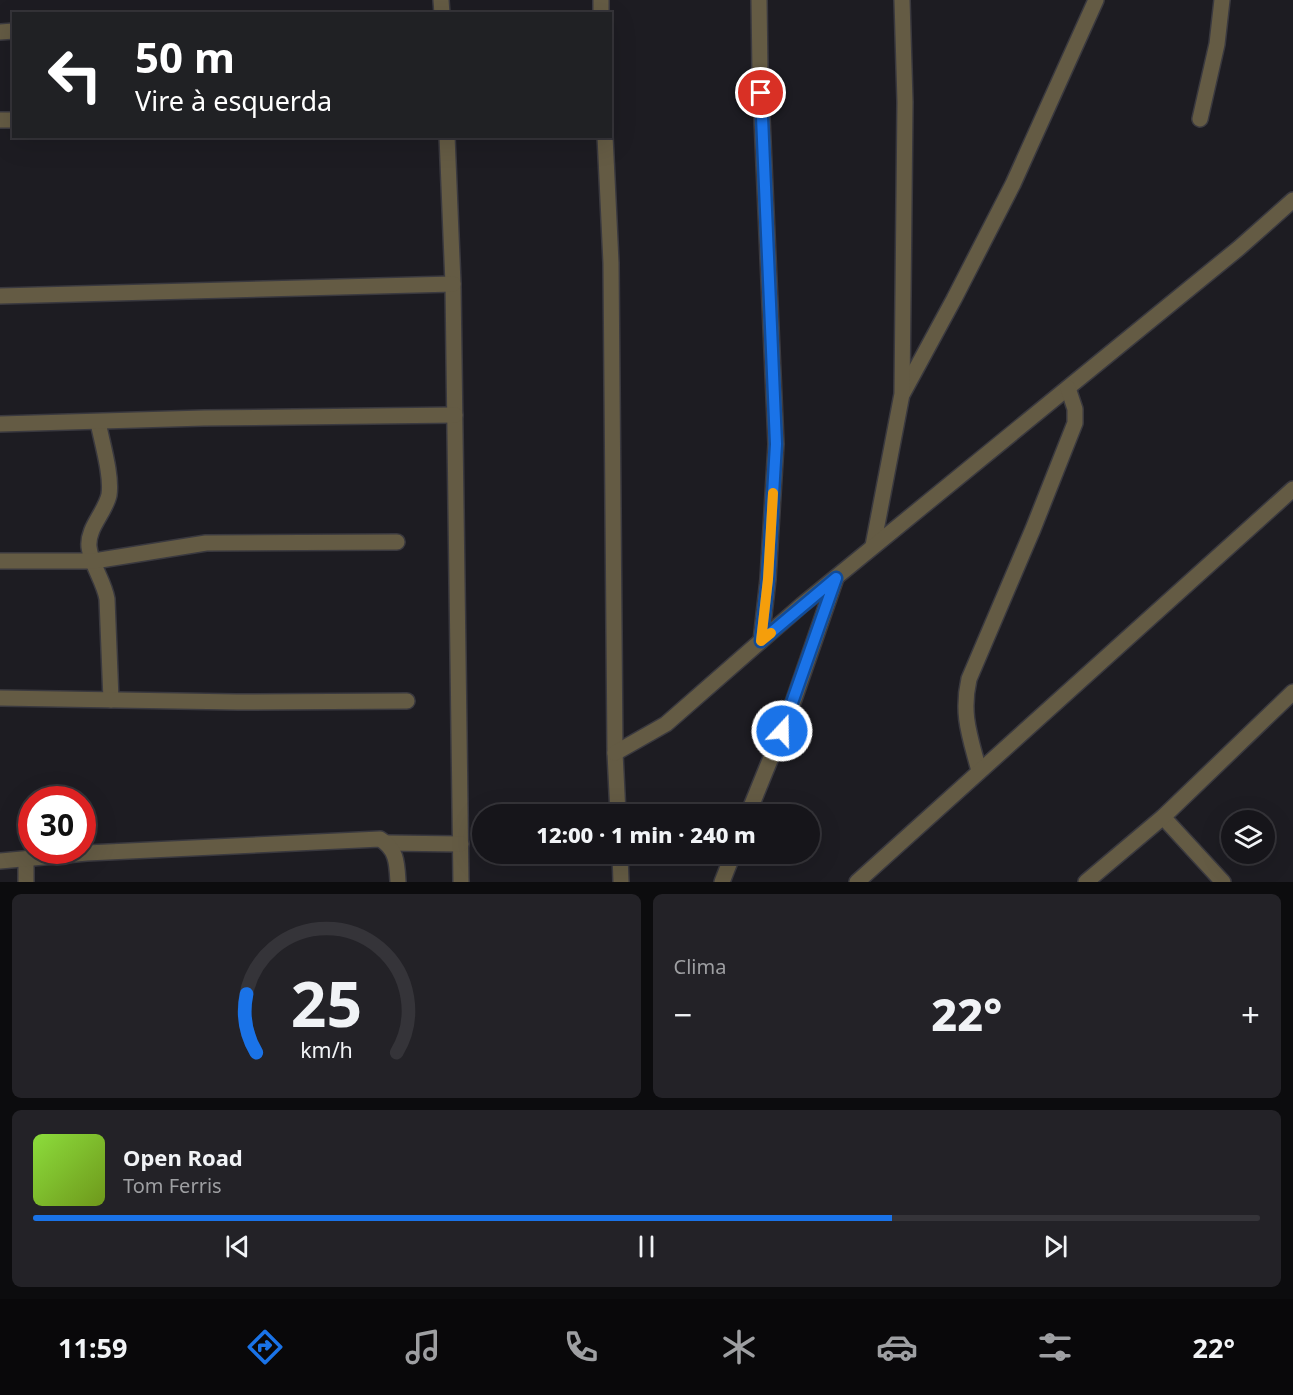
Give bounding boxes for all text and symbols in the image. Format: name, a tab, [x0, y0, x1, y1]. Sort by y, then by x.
text: 50 m	[135, 28, 235, 85]
icon: left	[36, 36, 114, 114]
pin	[735, 67, 786, 118]
icon: arrive	[744, 76, 777, 109]
text: Vire à esquerda	[135, 82, 332, 119]
position arrow	[750, 699, 814, 763]
speed limit sign: 30	[18, 786, 96, 864]
map controls	[1221, 810, 1275, 864]
button: layers	[1221, 810, 1275, 864]
text: 12:00 · 1 min · 240 m	[536, 819, 756, 849]
text: Clima	[674, 953, 726, 980]
text: 25	[291, 960, 362, 1045]
text: 22°	[931, 983, 1002, 1044]
text: −	[674, 992, 692, 1037]
text: +	[1241, 992, 1260, 1037]
text: km/h	[300, 1035, 353, 1064]
text: Open Road	[123, 1142, 243, 1172]
text: Tom Ferris	[123, 1172, 222, 1199]
icon: previous	[221, 1230, 254, 1263]
icon: pause	[630, 1230, 663, 1263]
icon: next	[1039, 1230, 1072, 1263]
icon: directions	[244, 1326, 286, 1368]
icon: music	[402, 1326, 444, 1368]
icon: phone	[560, 1326, 602, 1368]
icon: climate	[718, 1326, 760, 1368]
icon: car	[876, 1326, 918, 1368]
icon: filters	[1034, 1326, 1076, 1368]
text: 11:59	[58, 1329, 127, 1366]
text: 22°	[1193, 1329, 1235, 1366]

